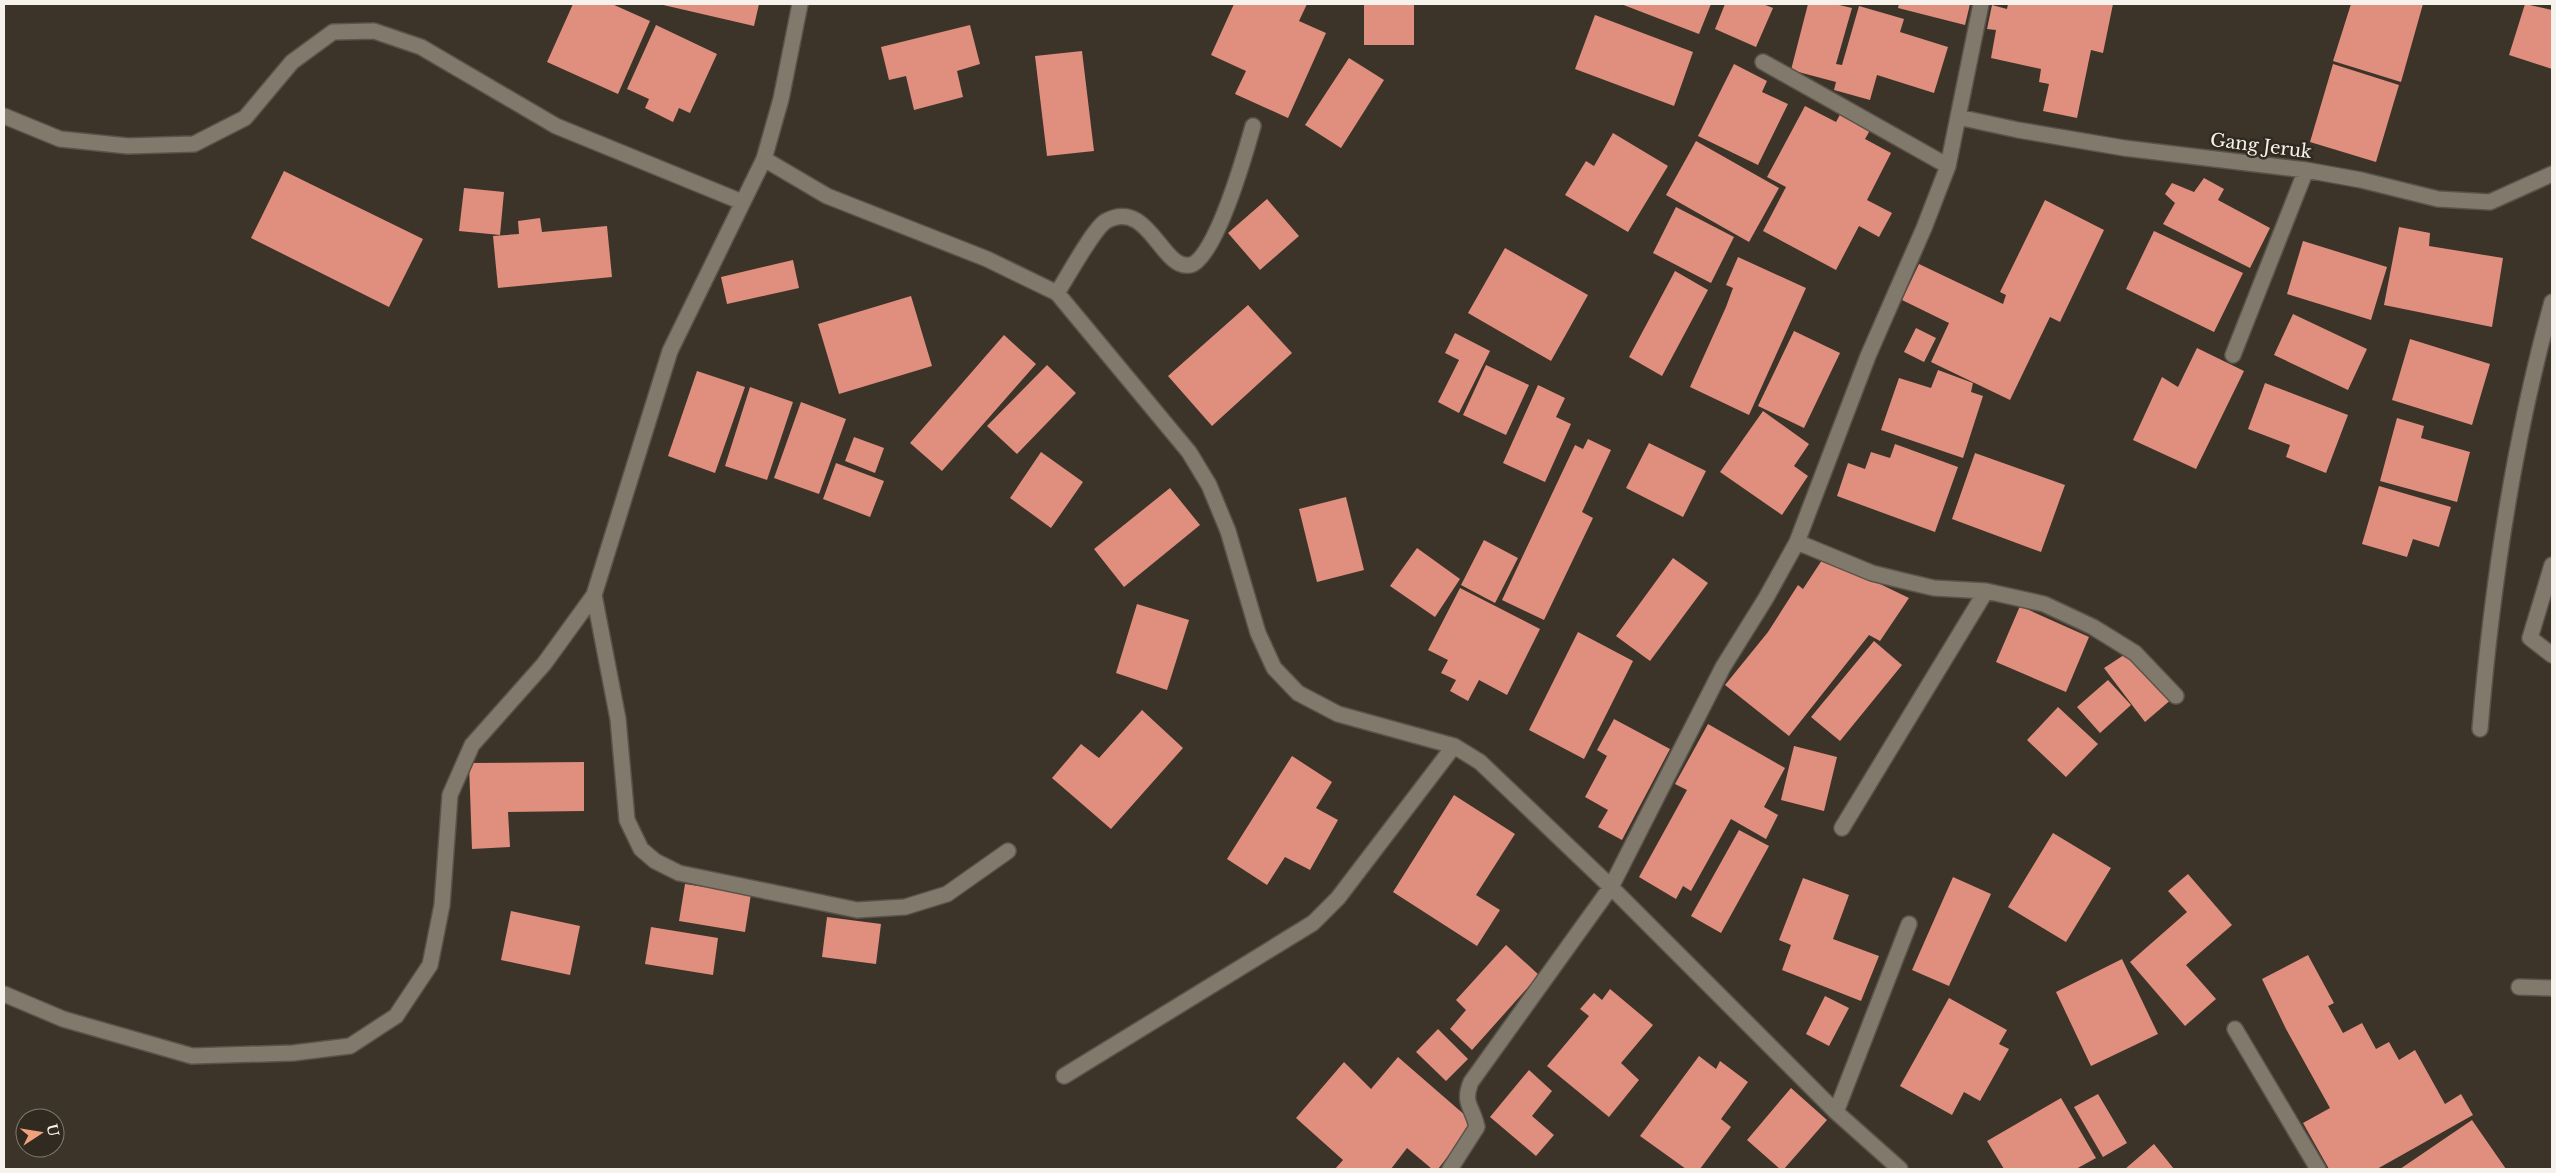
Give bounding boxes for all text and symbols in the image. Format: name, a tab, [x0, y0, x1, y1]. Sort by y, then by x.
street label: Gang Jeruk	[2209, 129, 2313, 163]
north arrow	[15, 1108, 65, 1158]
text: U	[43, 1122, 63, 1139]

